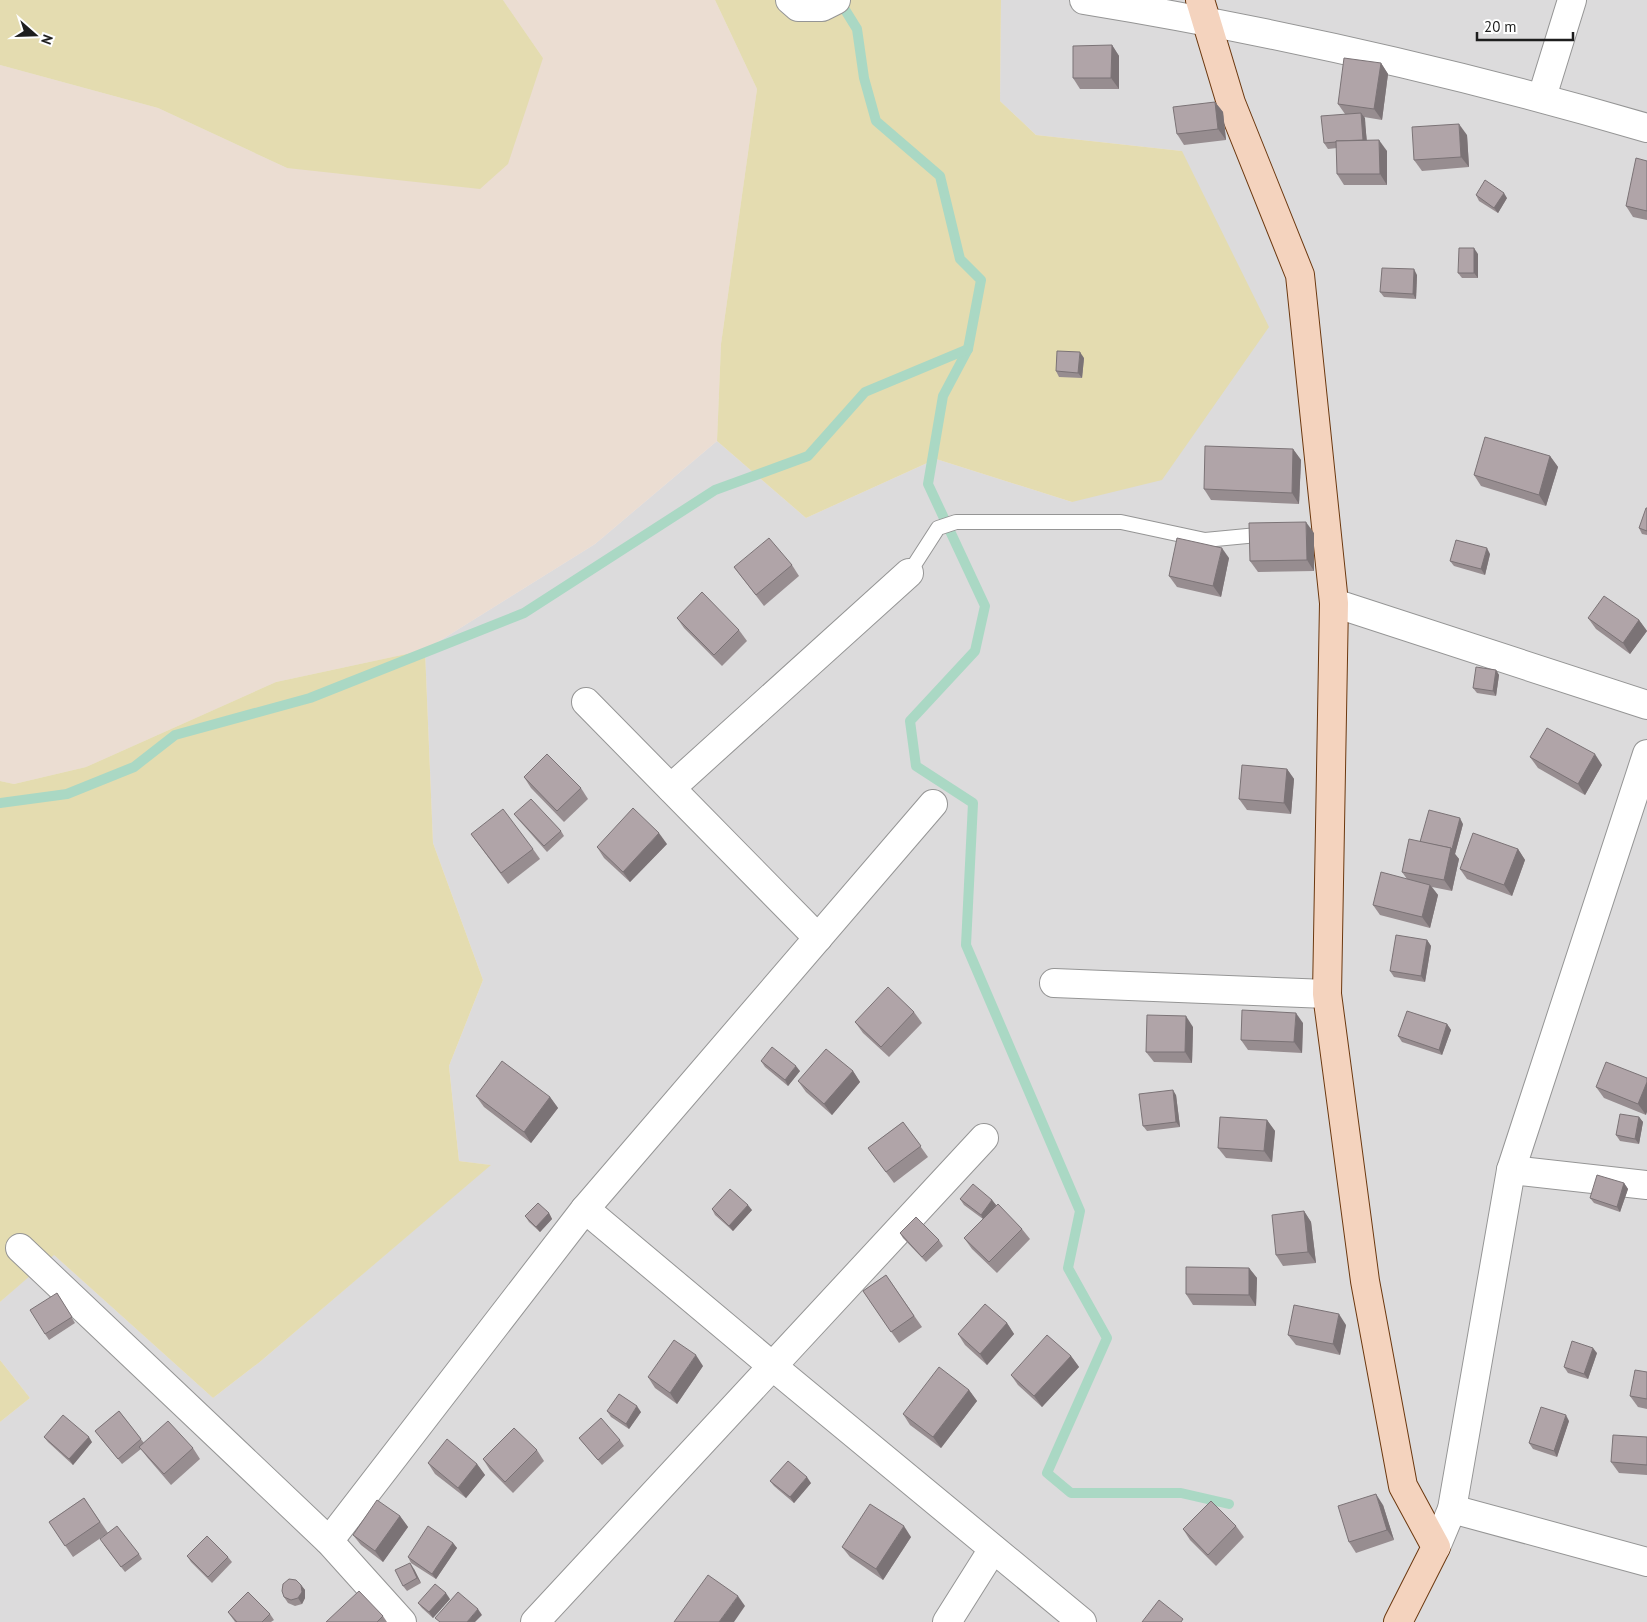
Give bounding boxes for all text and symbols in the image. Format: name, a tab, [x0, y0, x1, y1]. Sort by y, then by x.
north arrow	[10, 10, 60, 60]
scale bar	[1477, 10, 1573, 42]
text: 20 m	[1484, 17, 1517, 36]
text: N	[37, 32, 57, 47]

